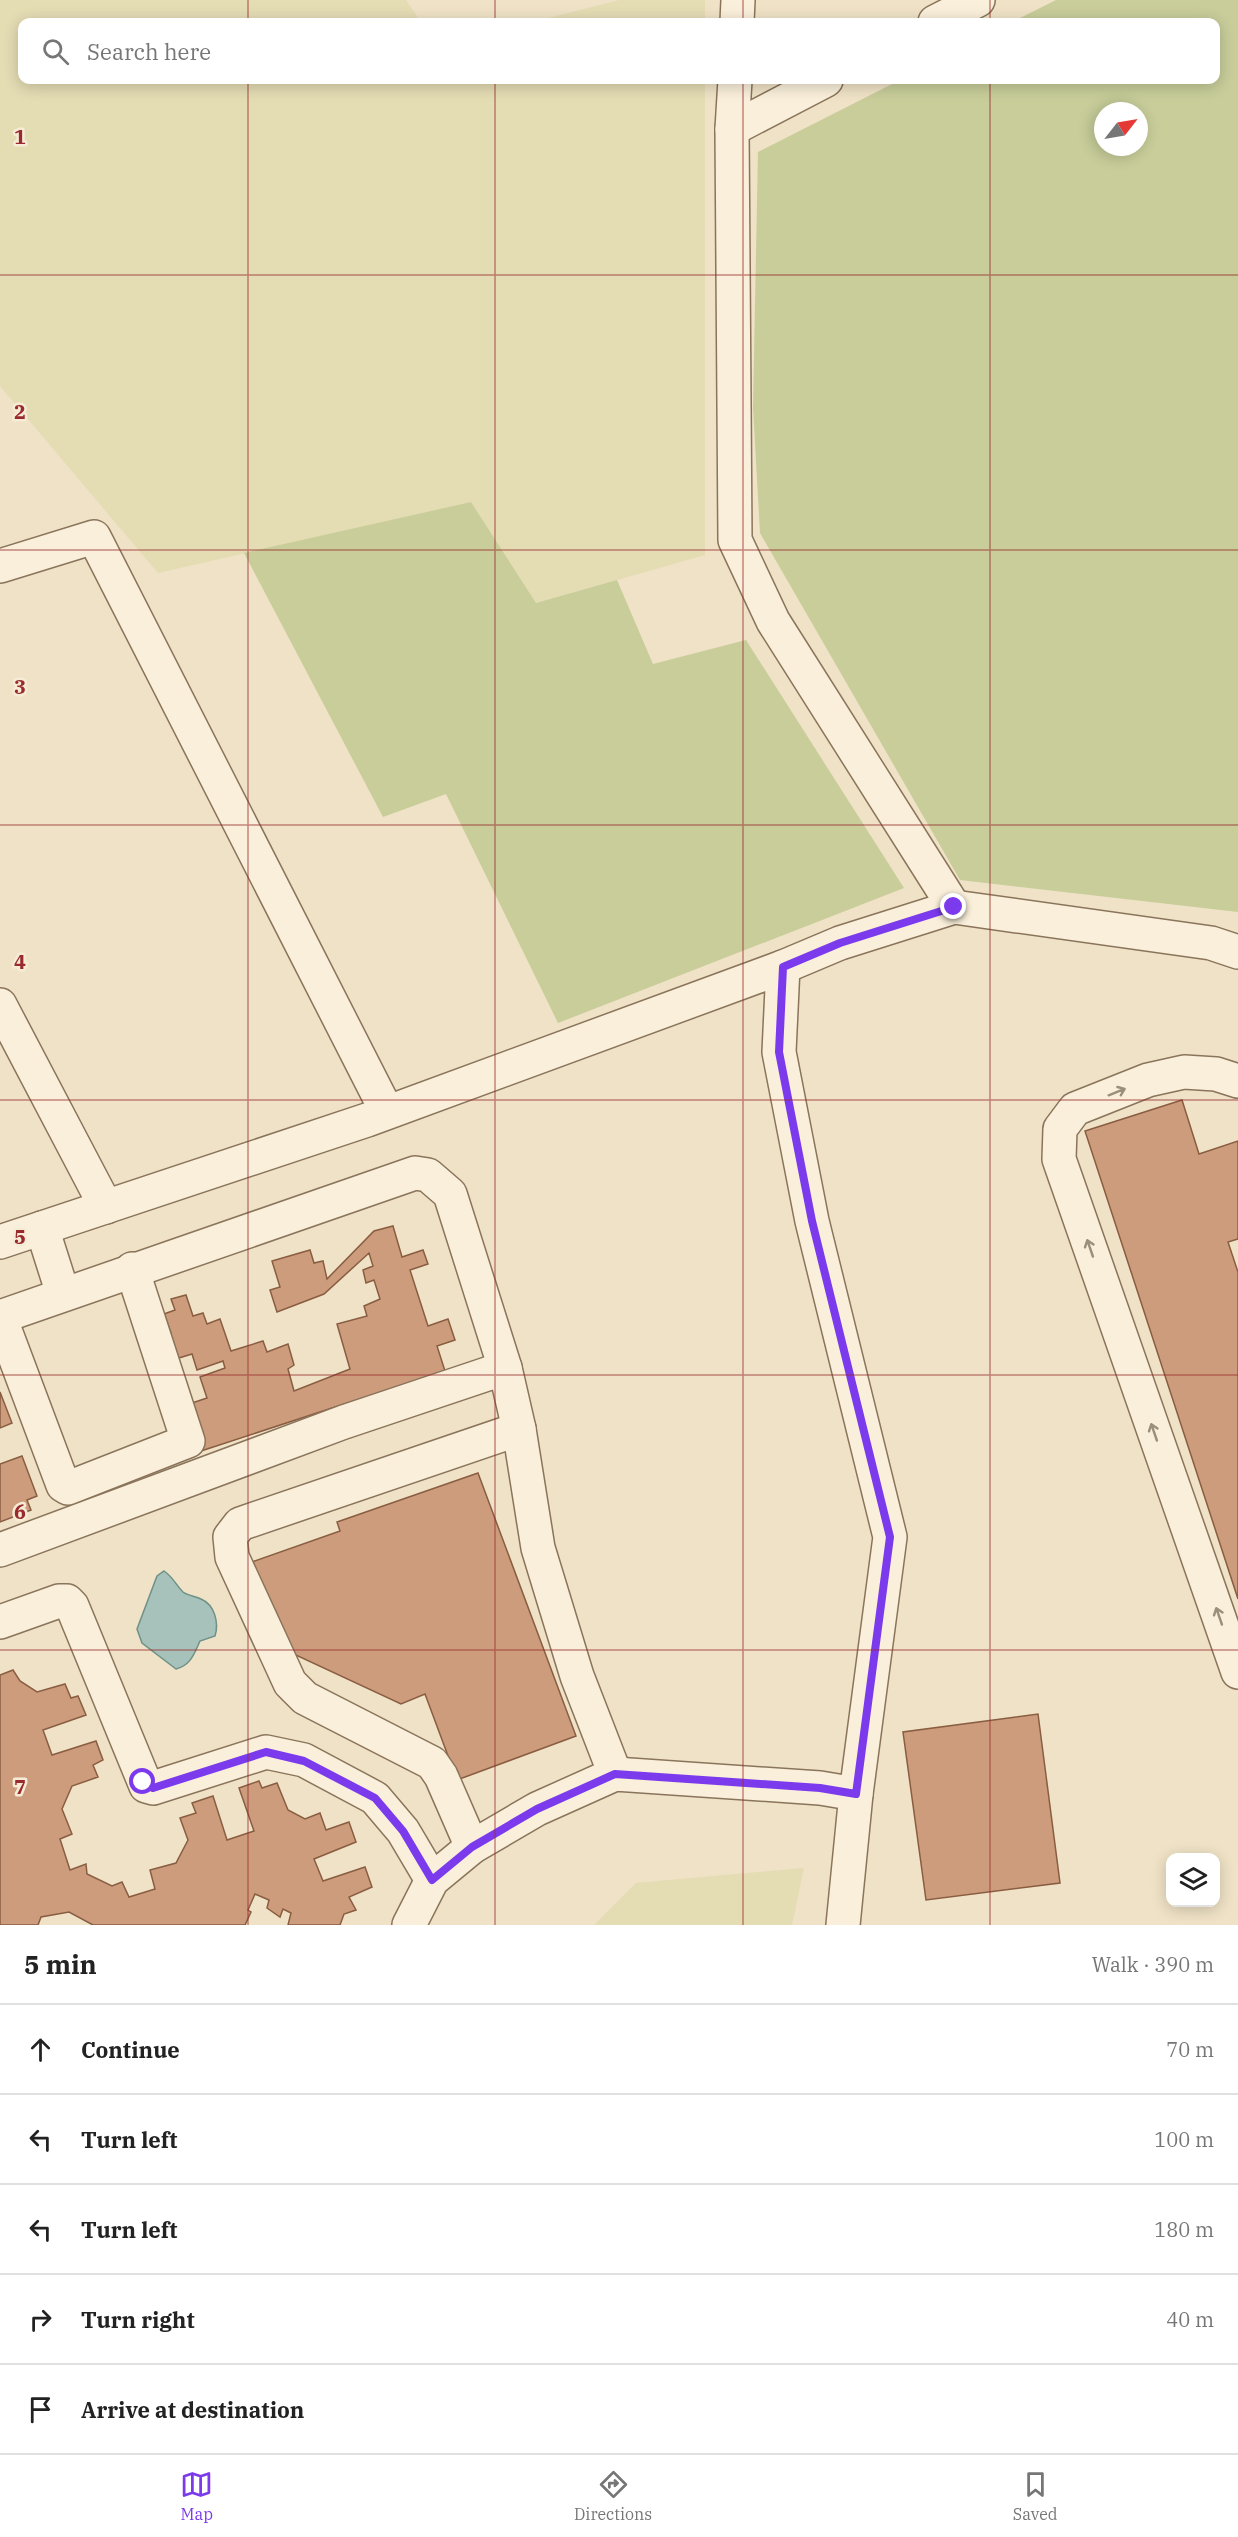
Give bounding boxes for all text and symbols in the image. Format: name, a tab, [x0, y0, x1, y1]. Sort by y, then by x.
search box	[18, 18, 1220, 84]
icon: search	[39, 35, 72, 68]
text: Search here	[87, 37, 211, 66]
north arrow	[1094, 102, 1148, 156]
text: 1	[14, 123, 26, 150]
text: 2	[14, 398, 26, 425]
text: 3	[14, 673, 26, 700]
route end	[940, 893, 966, 919]
text: 4	[14, 948, 26, 975]
one-way arrow	[1108, 1086, 1126, 1097]
text: 5	[14, 1223, 26, 1250]
one-way arrow	[1084, 1239, 1095, 1258]
one-way arrow	[1148, 1423, 1159, 1442]
text: 6	[14, 1498, 26, 1525]
one-way arrow	[1212, 1607, 1223, 1626]
route start	[129, 1768, 155, 1794]
text: 7	[14, 1773, 26, 1800]
map controls	[1166, 1853, 1220, 1907]
button: layers	[1166, 1853, 1220, 1907]
text: 5 min	[24, 1947, 97, 1981]
text: Walk · 390 m	[1092, 1951, 1214, 1978]
icon: ahead	[24, 2033, 57, 2066]
text: Continue	[81, 2035, 180, 2064]
text: 70 m	[1166, 2036, 1214, 2063]
icon: left	[24, 2123, 57, 2156]
text: Turn left	[81, 2125, 177, 2154]
text: 100 m	[1154, 2126, 1214, 2153]
icon: left	[24, 2213, 57, 2246]
text: Turn left	[81, 2215, 177, 2244]
text: 180 m	[1154, 2216, 1214, 2243]
icon: right	[24, 2303, 57, 2336]
text: Turn right	[81, 2305, 195, 2334]
text: 40 m	[1166, 2306, 1214, 2333]
icon: arrive	[24, 2393, 57, 2426]
text: Arrive at destination	[81, 2395, 304, 2424]
tab: Map	[180, 2468, 213, 2524]
tab: Directions	[574, 2468, 652, 2524]
tab: Saved	[1013, 2468, 1058, 2524]

